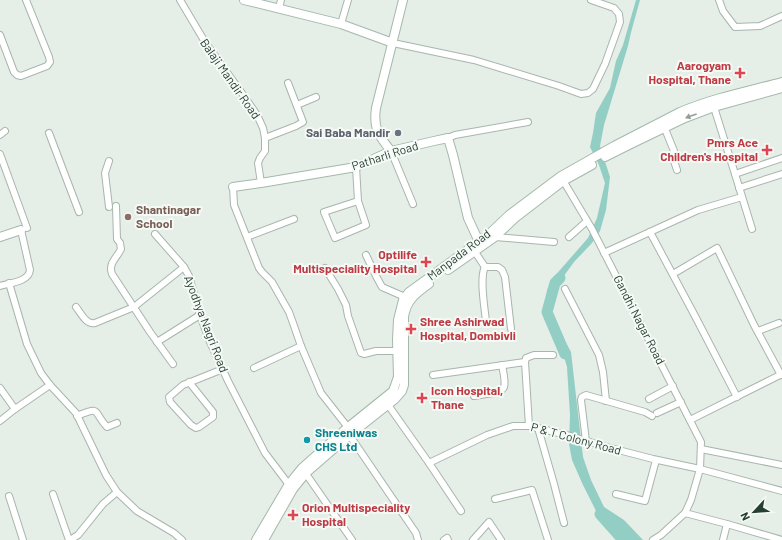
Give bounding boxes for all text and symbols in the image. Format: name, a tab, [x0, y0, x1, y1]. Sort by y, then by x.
street label: Balaji Mandir Road	[198, 36, 264, 121]
place label: Aarogyam Hospital, Thane	[648, 58, 731, 86]
marker: Aarogyam Hospital, Thane	[734, 67, 746, 79]
one-way arrow	[685, 113, 697, 119]
place label: Sai Baba Mandir	[306, 125, 390, 139]
marker: Sai Baba Mandir	[393, 128, 403, 138]
place label: Pmrs Ace Children's Hospital	[660, 135, 758, 163]
street label: Patharli Road	[350, 138, 420, 172]
marker: Pmrs Ace Children's Hospital	[761, 144, 773, 156]
place label: Shantinagar School	[136, 202, 201, 230]
marker: Shantinagar School	[123, 212, 133, 222]
street label: Manpada Road	[424, 226, 493, 283]
place label: Optilife Multispeciality Hospital	[293, 247, 417, 275]
marker: Optilife Multispeciality Hospital	[420, 256, 432, 268]
street label: Ayodhya Nagri Road	[182, 273, 232, 374]
street label: Gandhi Nagar Road	[611, 273, 668, 367]
place label: Shree Ashirwad Hospital, Dombivli	[420, 314, 516, 342]
marker: Shree Ashirwad Hospital, Dombivli	[405, 323, 417, 335]
place label: Icon Hospital, Thane	[431, 383, 503, 411]
marker: Icon Hospital, Thane	[416, 392, 428, 404]
street label: P & T Colony Road	[530, 419, 623, 457]
place label: Shreeniwas CHS Ltd	[315, 425, 377, 453]
marker: Shreeniwas CHS Ltd	[302, 435, 312, 445]
north arrow	[734, 492, 774, 532]
place label: Orion Multispeciality Hospital	[302, 500, 410, 528]
marker: Orion Multispeciality Hospital	[287, 509, 299, 521]
text: N	[737, 510, 752, 523]

